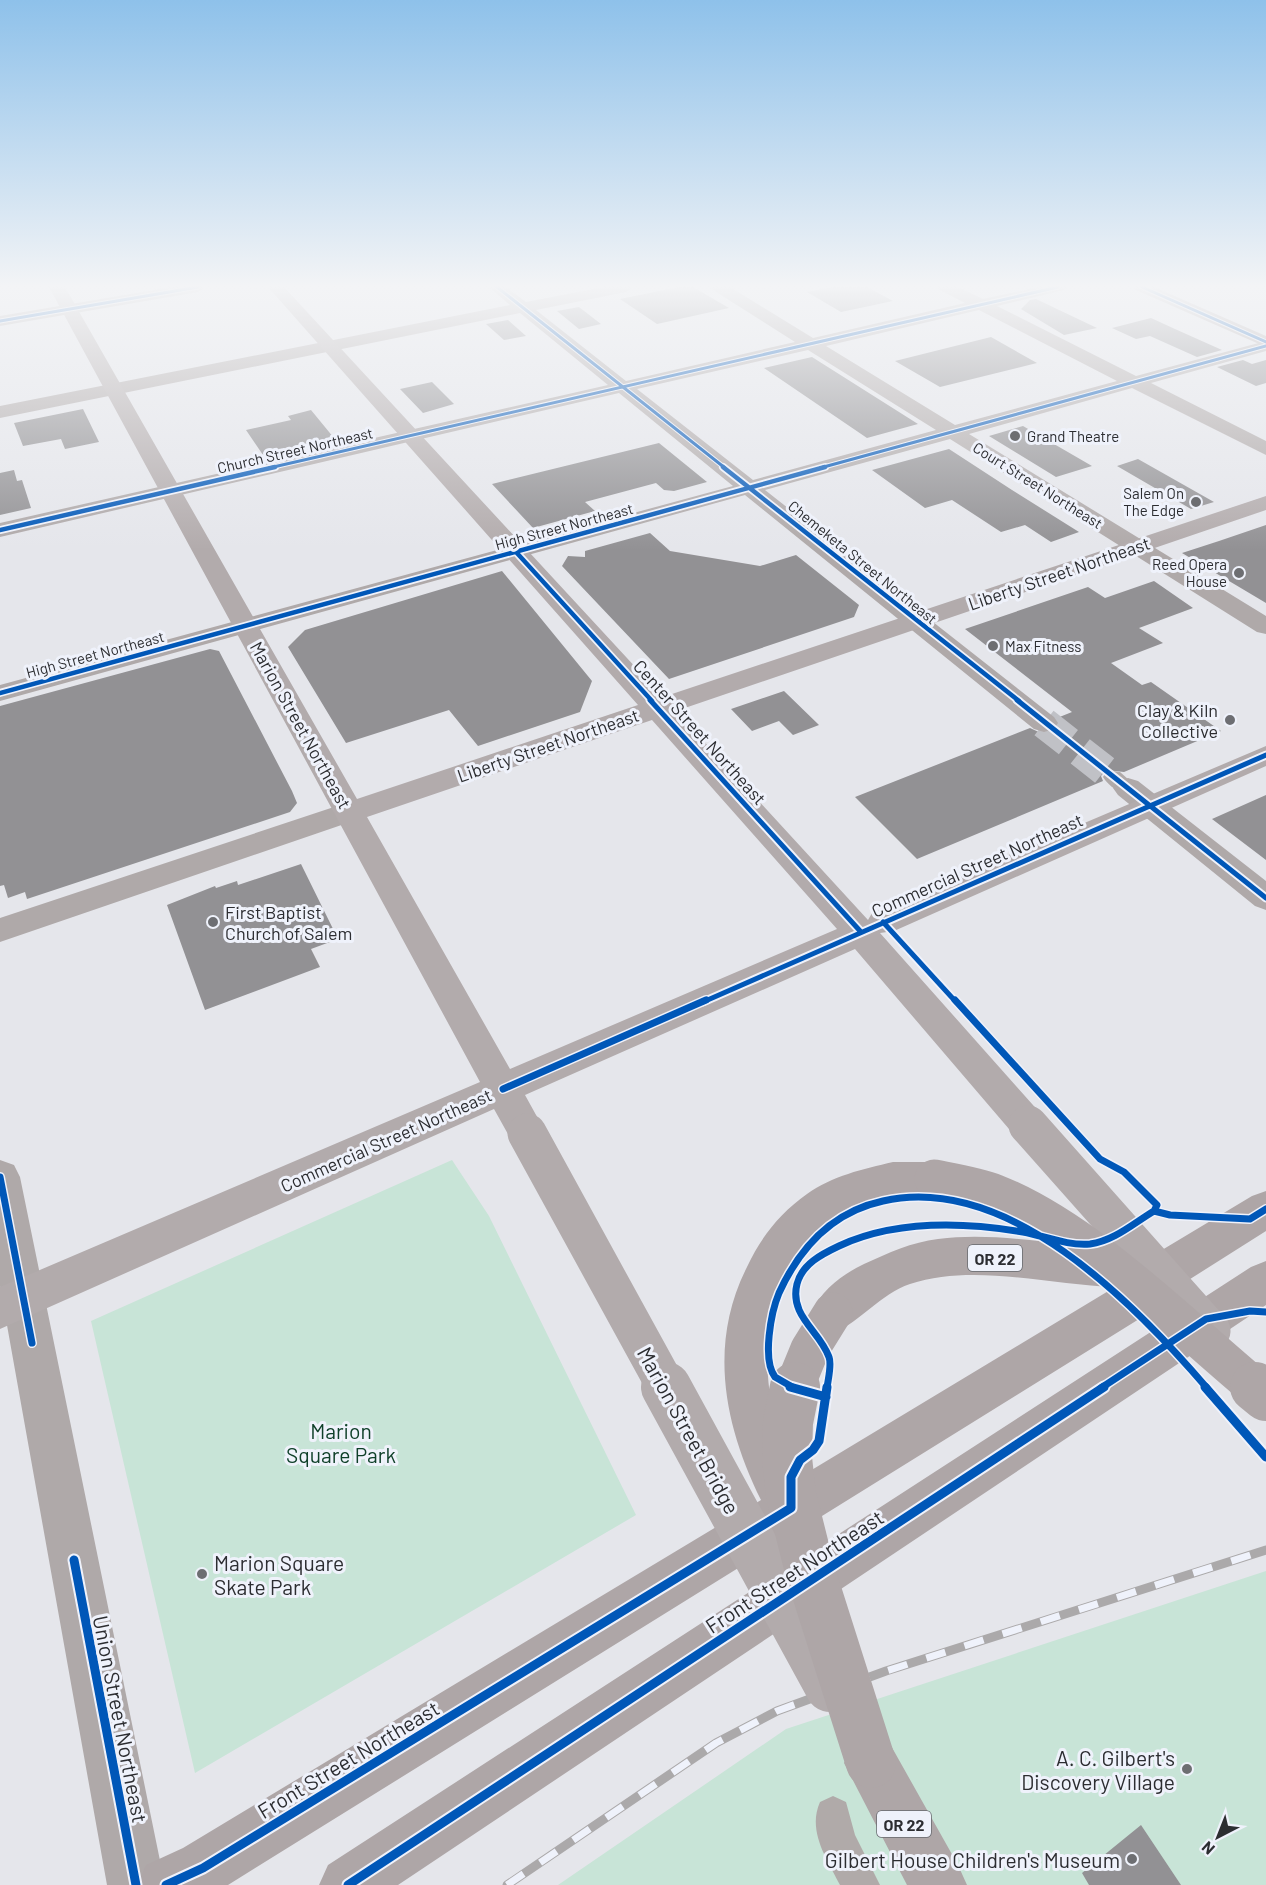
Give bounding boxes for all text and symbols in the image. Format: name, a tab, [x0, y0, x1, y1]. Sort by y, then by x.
street label: Church Street Northeast	[215, 423, 375, 477]
place label: Grand Theatre	[1027, 427, 1119, 445]
marker: Grand Theatre	[1008, 429, 1022, 443]
street label: Court Street Northeast	[970, 438, 1106, 532]
place label: Salem On The Edge	[1123, 484, 1184, 519]
marker: Salem On The Edge	[1189, 495, 1203, 509]
street label: Chemeketa Street Northeast	[785, 496, 941, 628]
street label: High Street Northeast	[493, 499, 635, 553]
street label: Liberty Street Northeast	[965, 532, 1153, 614]
place label: Reed Opera House	[1152, 555, 1227, 590]
marker: Reed Opera House	[1232, 566, 1246, 580]
street label: High Street Northeast	[24, 627, 166, 681]
place label: Max Fitness	[1005, 637, 1081, 655]
street label: Marion Street Northeast	[246, 638, 356, 812]
marker: Max Fitness	[986, 639, 1000, 653]
street label: Center Street Northeast	[629, 655, 771, 809]
place label: Clay & Kiln Collective	[1137, 699, 1218, 742]
street label: Liberty Street Northeast	[454, 704, 642, 786]
marker: Clay & Kiln Collective	[1223, 713, 1237, 727]
street label: Commercial Street Northeast	[868, 808, 1086, 922]
place label: First Baptist Church of Salem	[225, 901, 352, 944]
marker: First Baptist Church of Salem	[206, 915, 220, 929]
street label: Commercial Street Northeast	[277, 1083, 495, 1197]
road number: OR 22	[968, 1245, 1022, 1271]
street label: Marion Street Bridge	[633, 1342, 745, 1518]
park label: Marion Square Park	[286, 1418, 396, 1467]
street label: Front Street Northeast	[700, 1504, 888, 1638]
place label: Marion Square Skate Park	[214, 1550, 344, 1599]
marker: Marion Square Skate Park	[195, 1567, 209, 1581]
street label: Union Street Northeast	[89, 1613, 153, 1825]
street label: Front Street Northeast	[253, 1695, 443, 1823]
place label: A. C. Gilbert's Discovery Village	[1021, 1745, 1175, 1794]
marker: A. C. Gilbert's Discovery Village	[1180, 1762, 1194, 1776]
north arrow	[1188, 1807, 1248, 1867]
road number: OR 22	[877, 1811, 931, 1837]
text: N	[1197, 1838, 1218, 1859]
place label: Gilbert House Children's Museum	[825, 1847, 1120, 1872]
marker: Gilbert House Children's Museum	[1125, 1852, 1139, 1866]

